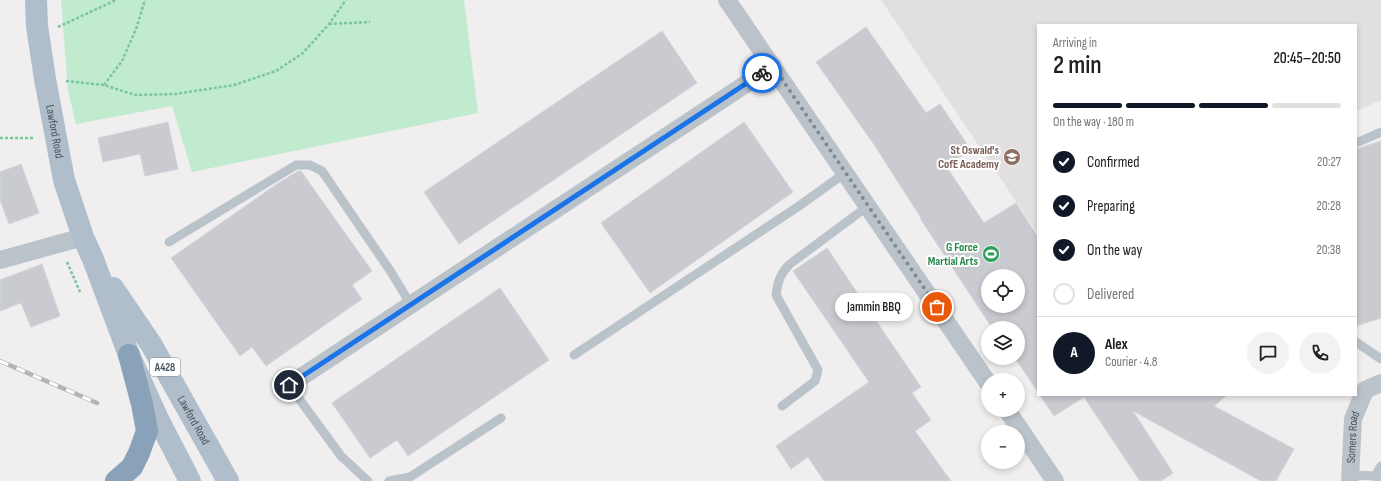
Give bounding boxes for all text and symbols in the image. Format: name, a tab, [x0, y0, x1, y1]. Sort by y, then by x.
text: Arriving in	[1053, 35, 1097, 51]
text: 20:45–20:50	[1273, 49, 1341, 68]
text: 2 min	[1053, 50, 1102, 81]
courier	[742, 53, 782, 93]
icon: bike	[751, 62, 773, 84]
street label: Lawford Road	[42, 104, 67, 160]
text: On the way · 180 m	[1053, 114, 1134, 130]
place label: St Oswald's CofE Academy	[938, 143, 999, 172]
school or university icon: St Oswald's CofE Academy	[1002, 147, 1022, 167]
icon: check	[1053, 151, 1075, 173]
text: Confirmed	[1087, 153, 1140, 172]
text: 20:27	[1317, 154, 1341, 170]
icon: check	[1053, 195, 1075, 217]
text: Preparing	[1087, 197, 1135, 216]
text: 20:28	[1316, 198, 1341, 214]
icon: check	[1053, 239, 1075, 261]
place label: G Force Martial Arts	[928, 240, 978, 269]
text: On the way	[1087, 241, 1142, 260]
text: 20:38	[1316, 242, 1341, 258]
sports icon: G Force Martial Arts	[981, 244, 1001, 264]
map controls	[981, 269, 1025, 469]
button: locate	[981, 269, 1025, 313]
text: Delivered	[1087, 285, 1134, 304]
pin	[920, 290, 954, 324]
callout: Jammin BBQ	[835, 293, 913, 321]
icon: bag	[926, 296, 948, 318]
text: Jammin BBQ	[847, 299, 901, 315]
button: layers	[981, 321, 1025, 365]
button: chat	[1247, 332, 1289, 374]
button: phone	[1299, 332, 1341, 374]
text: Alex	[1105, 335, 1128, 354]
text: A	[1070, 343, 1078, 362]
text: Courier · 4.8	[1105, 354, 1157, 370]
road number: A428	[150, 358, 180, 376]
pin	[272, 368, 306, 402]
button: +	[981, 373, 1025, 417]
icon: home	[278, 374, 300, 396]
street label: Lawford Road	[174, 393, 213, 448]
street label: Somers Road	[1344, 409, 1363, 464]
button: −	[981, 425, 1025, 469]

